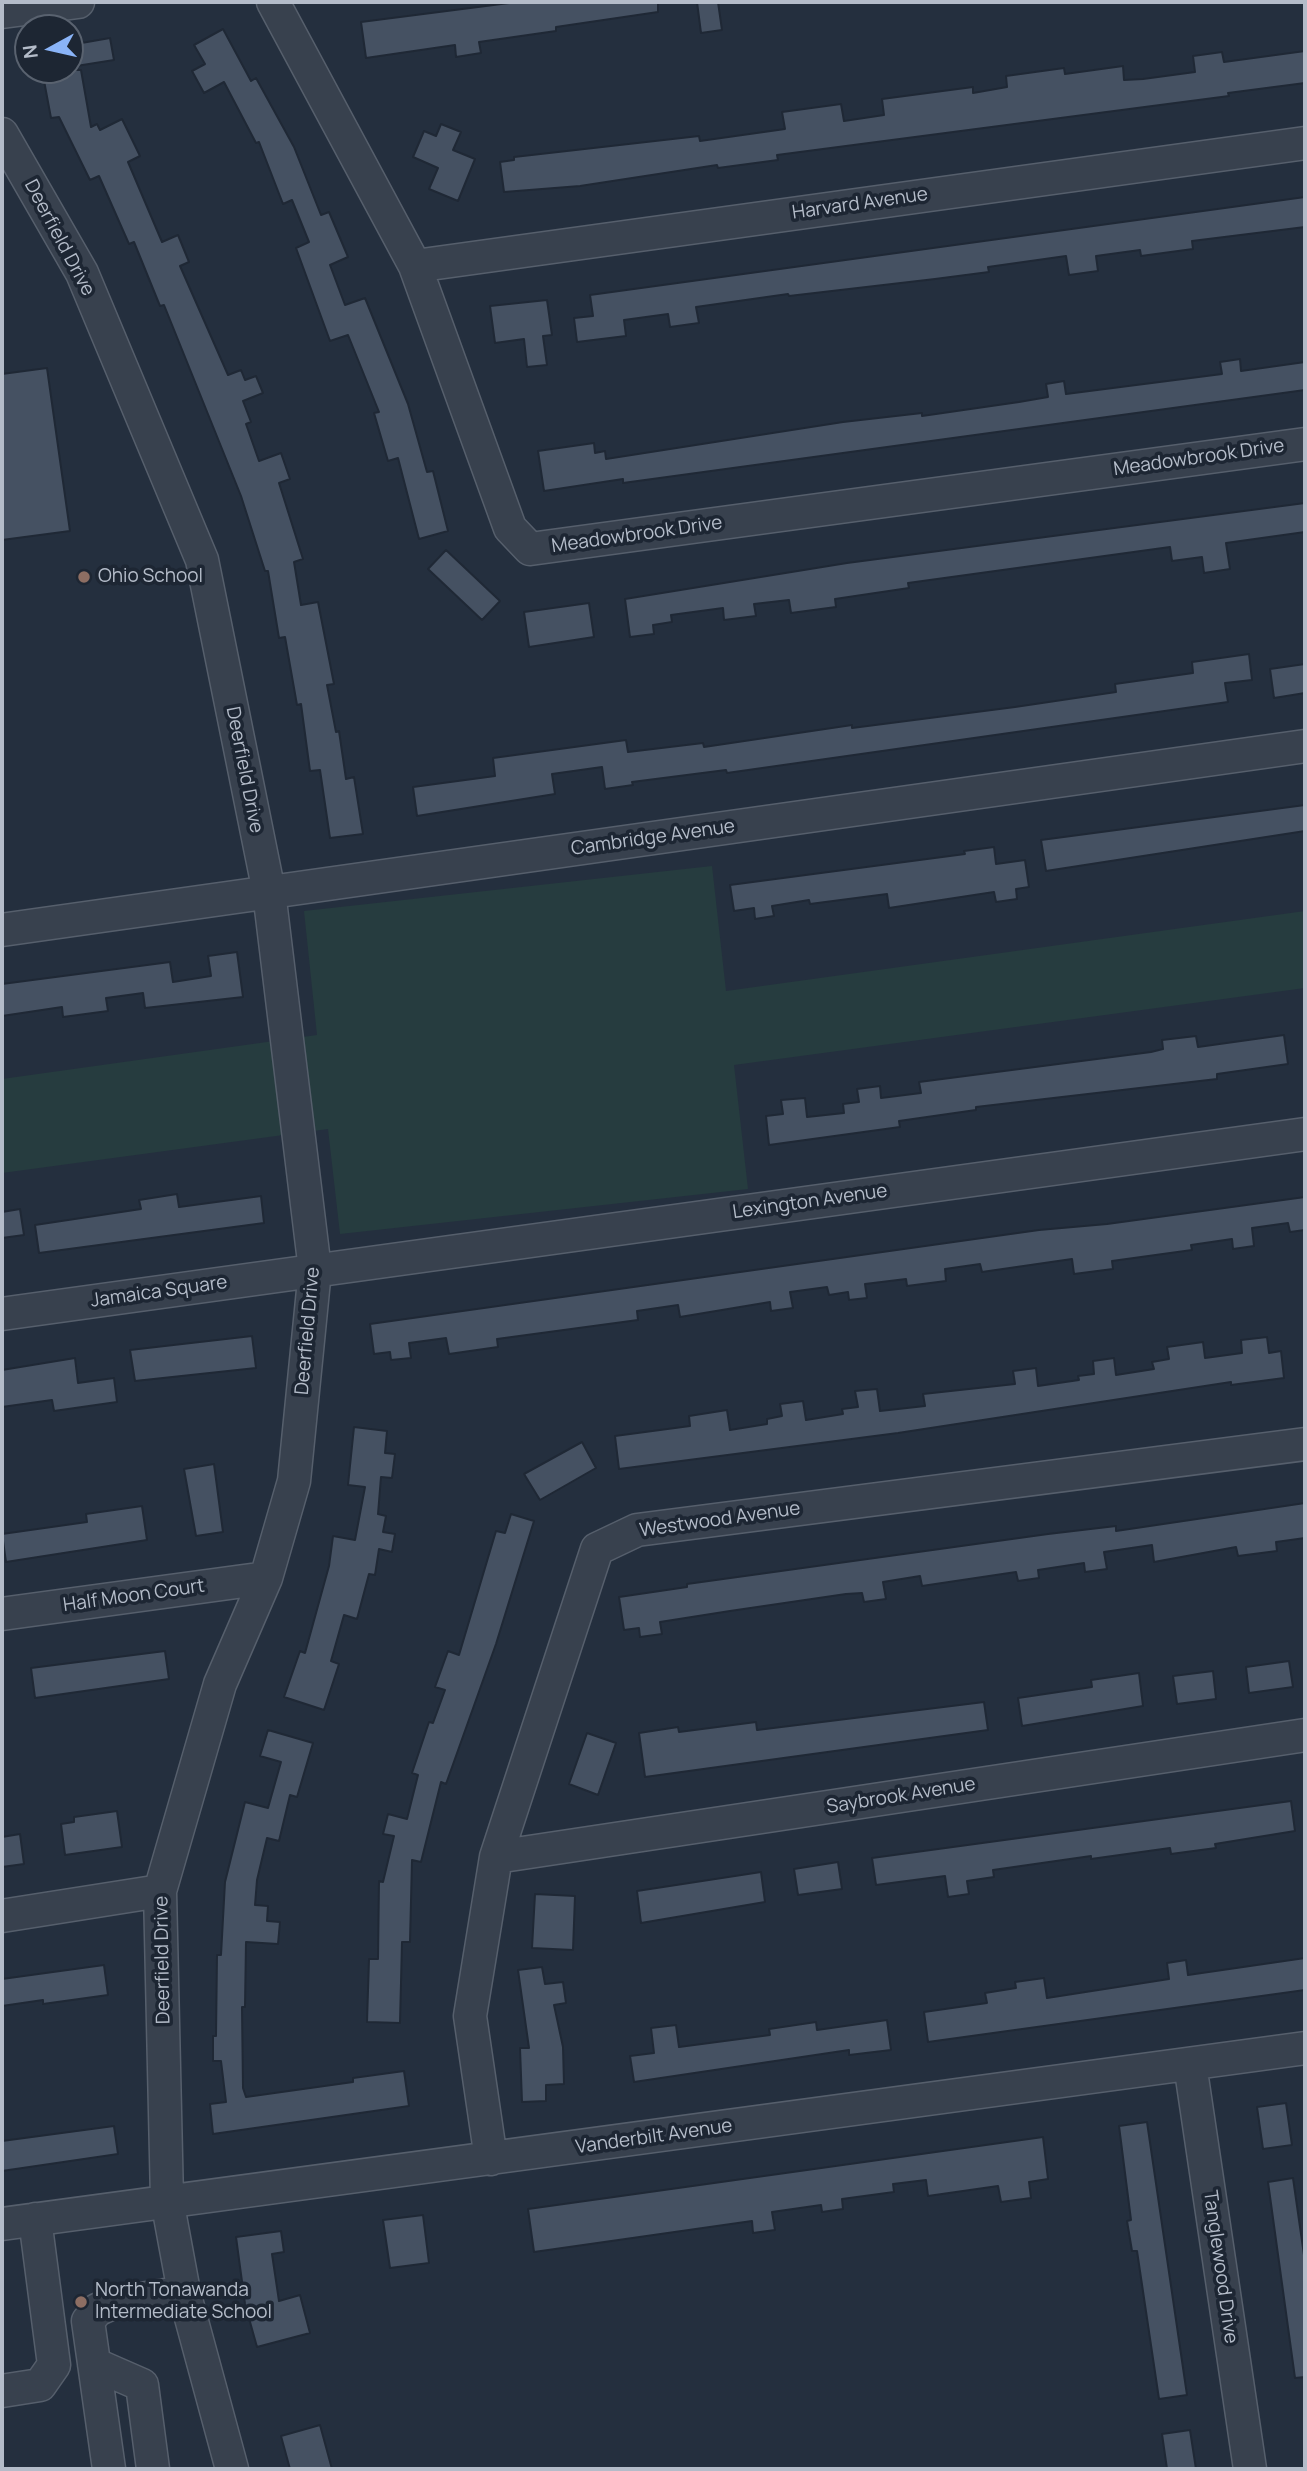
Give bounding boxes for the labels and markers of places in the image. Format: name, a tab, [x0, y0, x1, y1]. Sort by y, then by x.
place label: Ohio School	[98, 566, 203, 588]
marker: Ohio School	[76, 569, 92, 585]
place label: North Tonawanda Intermediate School	[95, 2280, 272, 2324]
marker: North Tonawanda Intermediate School	[73, 2294, 89, 2310]

